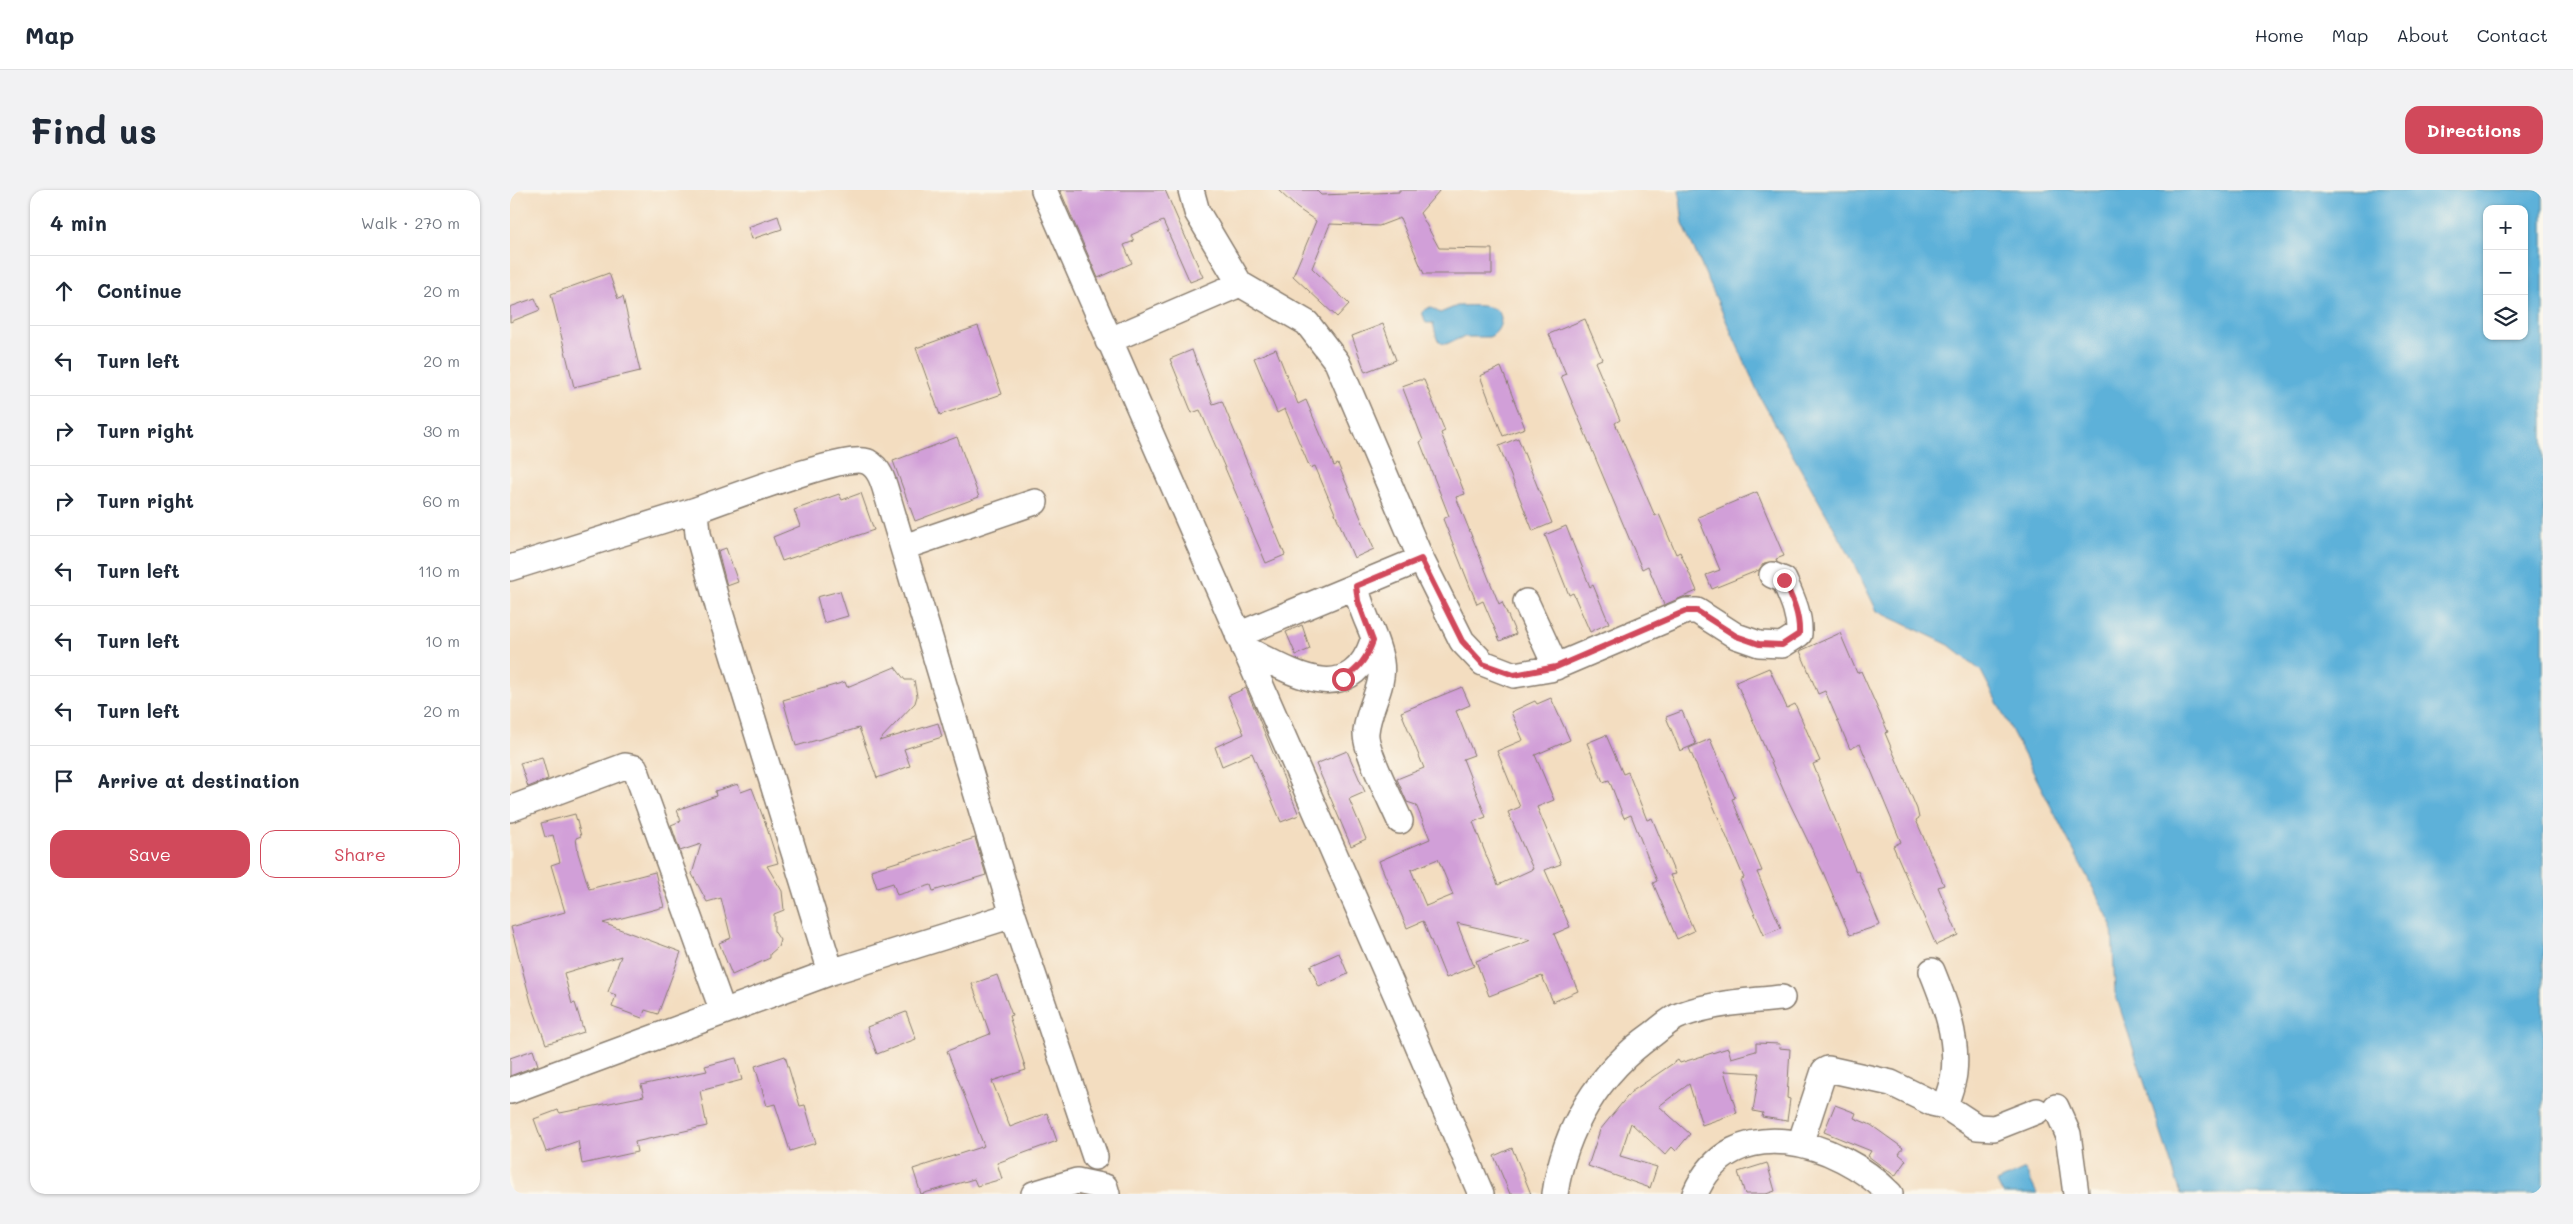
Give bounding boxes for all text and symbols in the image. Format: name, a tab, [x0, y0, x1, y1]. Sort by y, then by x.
text: Map	[25, 19, 74, 50]
text: Home	[2255, 23, 2304, 47]
text: Map	[2332, 23, 2368, 47]
text: About	[2396, 23, 2449, 47]
text: Contact	[2477, 23, 2548, 47]
button: Directions	[2405, 106, 2543, 154]
text: Find us	[30, 107, 157, 153]
map controls	[2483, 205, 2528, 340]
button: +	[2483, 205, 2528, 250]
text: 4 min	[50, 209, 107, 236]
text: Walk · 270 m	[361, 212, 460, 233]
button: −	[2483, 250, 2528, 295]
icon: ahead	[50, 277, 78, 305]
text: Continue	[97, 278, 182, 303]
text: 20 m	[423, 280, 460, 301]
button: layers	[2483, 295, 2528, 340]
icon: left	[50, 347, 78, 375]
text: Turn left	[97, 348, 180, 373]
text: 20 m	[423, 350, 460, 371]
icon: right	[50, 417, 78, 445]
text: Turn right	[97, 418, 194, 443]
text: 30 m	[423, 420, 460, 441]
icon: right	[50, 487, 78, 515]
text: Turn right	[97, 488, 194, 513]
text: 60 m	[423, 490, 460, 511]
icon: left	[50, 557, 78, 585]
text: Turn left	[97, 558, 180, 583]
text: 110 m	[418, 560, 460, 581]
route end	[1773, 569, 1796, 592]
icon: left	[50, 627, 78, 655]
text: Turn left	[97, 628, 180, 653]
text: 10 m	[425, 630, 460, 651]
route start	[1332, 668, 1355, 691]
icon: left	[50, 697, 78, 725]
text: Turn left	[97, 698, 180, 723]
text: 20 m	[423, 700, 460, 721]
icon: arrive	[50, 767, 78, 795]
text: Arrive at destination	[97, 768, 300, 793]
button: Save	[50, 830, 250, 878]
button: Share	[260, 830, 460, 878]

